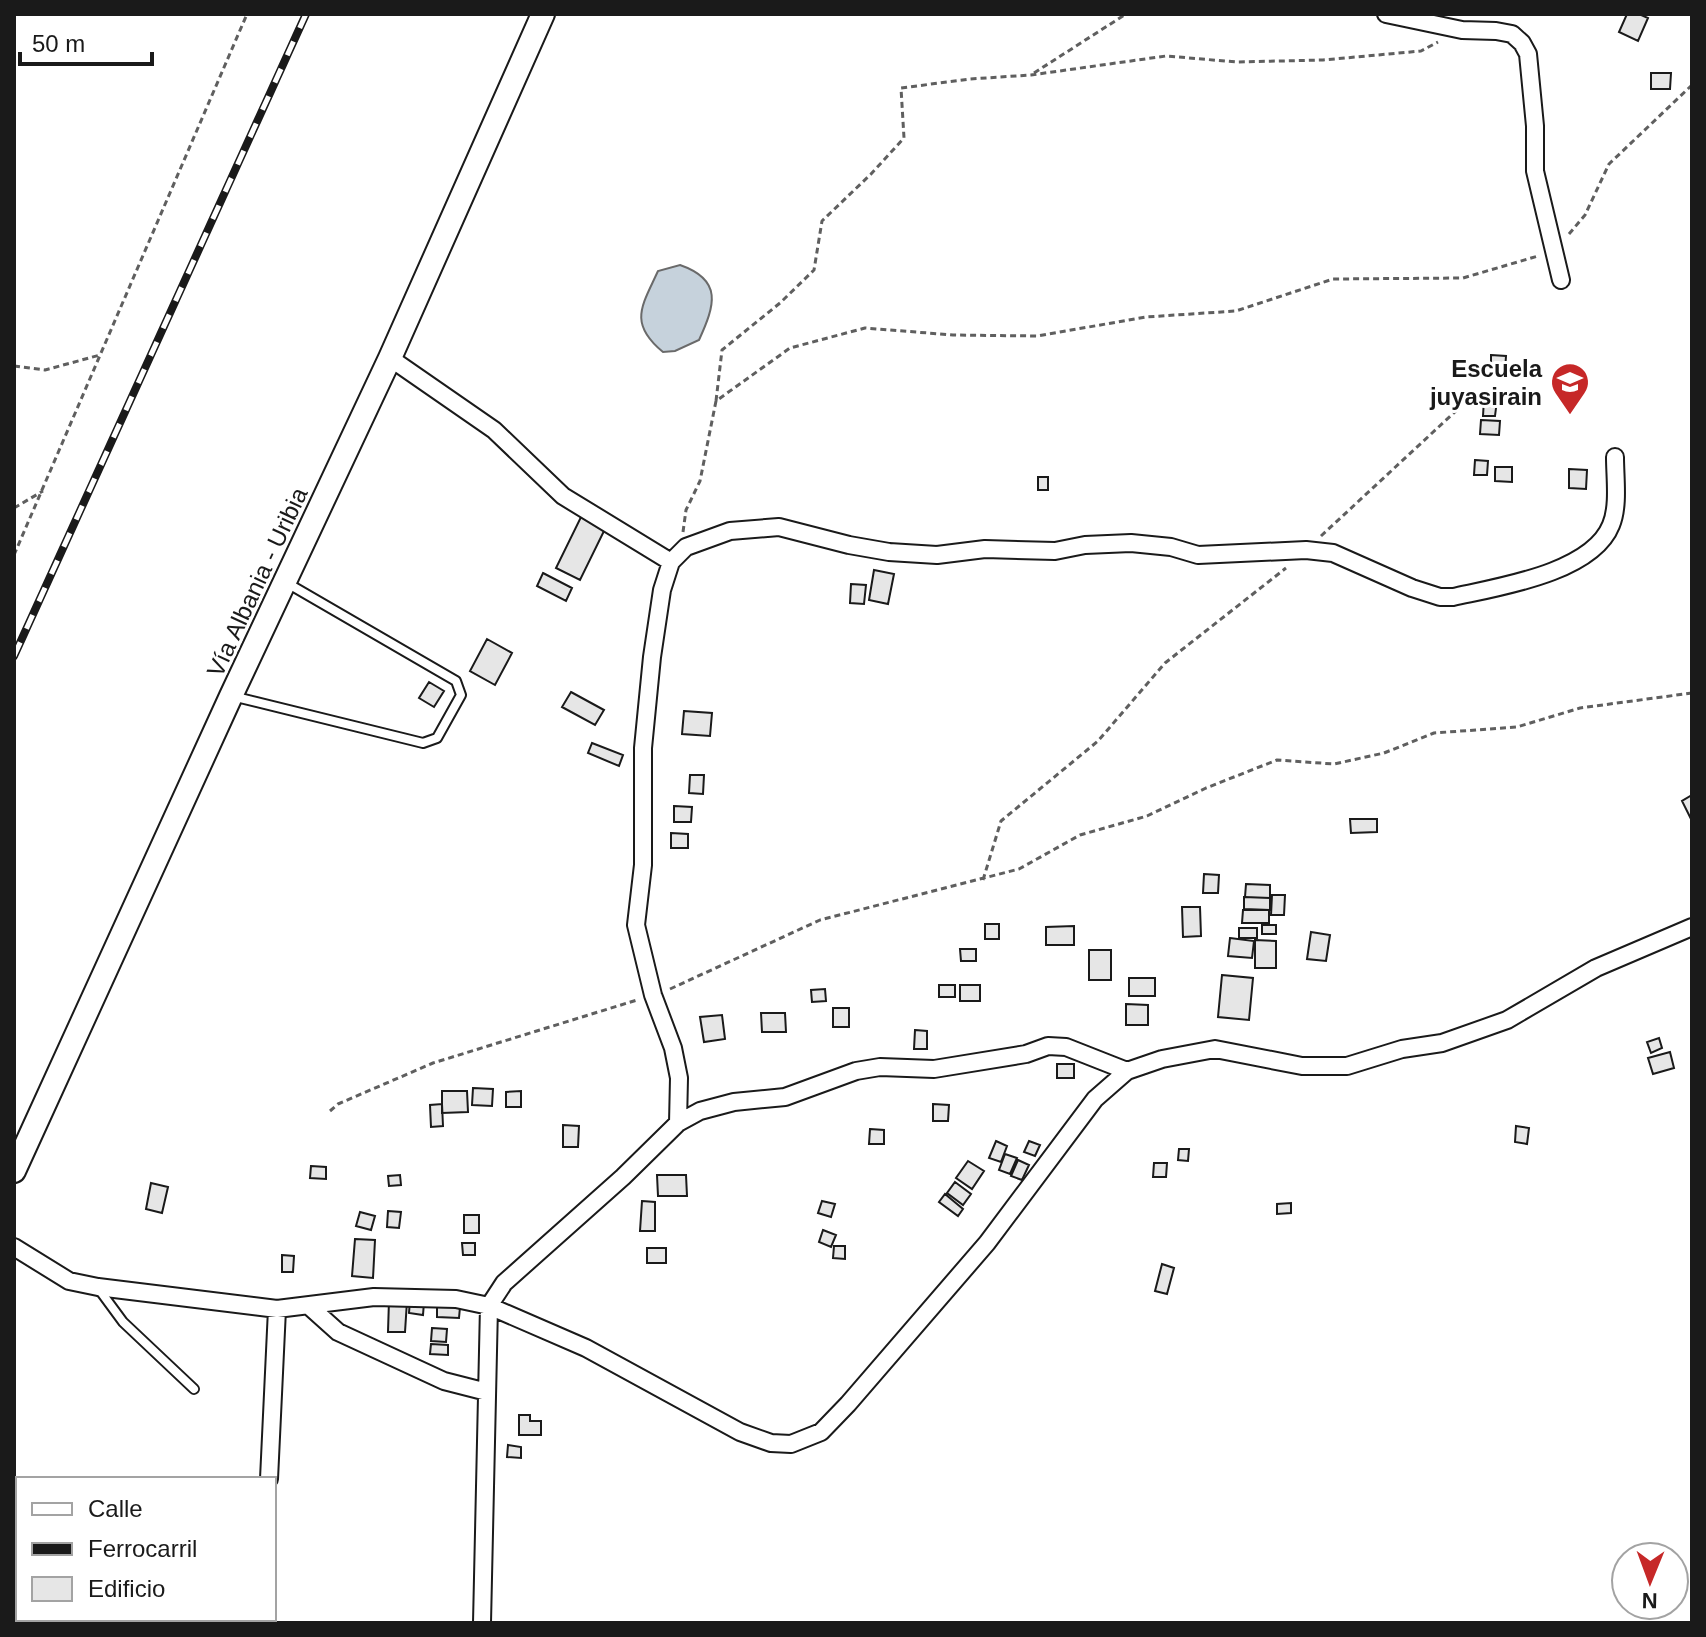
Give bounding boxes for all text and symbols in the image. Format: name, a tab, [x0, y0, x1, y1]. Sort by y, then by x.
scale bar	[20, 16, 152, 66]
text: 50 m	[32, 30, 85, 57]
place label: Escuela juyasirain	[1429, 355, 1543, 410]
school or university icon: Escuela juyasirain	[1549, 361, 1591, 416]
street label: Vía Albania - Uribia	[201, 483, 313, 681]
legend	[16, 1477, 276, 1621]
text: Calle	[88, 1495, 143, 1522]
text: Ferrocarril	[88, 1535, 197, 1562]
north arrow	[1610, 1541, 1690, 1621]
text: Edificio	[88, 1575, 165, 1602]
text: N	[1641, 1588, 1658, 1613]

